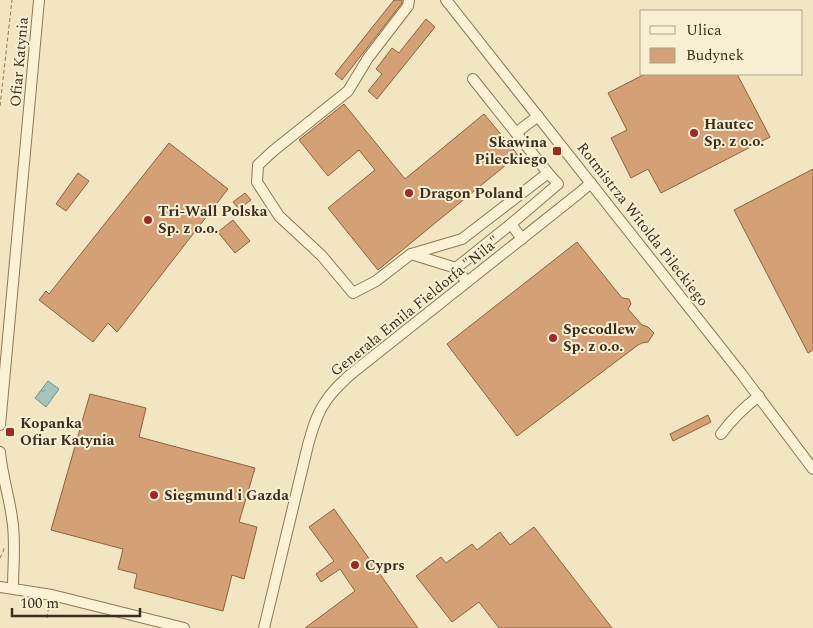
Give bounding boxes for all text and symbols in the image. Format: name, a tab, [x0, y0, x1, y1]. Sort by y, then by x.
legend	[640, 10, 803, 75]
street label: Ofiar Katynia	[4, 15, 35, 108]
text: Ulica	[686, 19, 722, 42]
text: Budynek	[686, 44, 744, 67]
place label: Hautec Sp. z o.o.	[704, 113, 764, 153]
marker: Hautec Sp. z o.o.	[688, 127, 700, 139]
place label: Skawina Pileckiego	[474, 131, 547, 171]
street label: Rotmistrza Witolda Pileckiego	[571, 137, 714, 311]
marker: Skawina Pileckiego	[551, 145, 563, 157]
place label: Dragon Poland	[419, 182, 524, 205]
marker: Dragon Poland	[403, 187, 415, 199]
place label: Tri-Wall Polska Sp. z o.o.	[158, 200, 268, 240]
marker: Tri-Wall Polska Sp. z o.o.	[142, 214, 154, 226]
street label: Generała Emila Fieldorfa "Nila"	[325, 231, 505, 382]
place label: Specodlew Sp. z o.o.	[563, 318, 637, 358]
marker: Specodlew Sp. z o.o.	[547, 332, 559, 344]
place label: Kopanka Ofiar Katynia	[20, 412, 115, 452]
marker: Kopanka Ofiar Katynia	[4, 426, 16, 438]
place label: Siegmund i Gazda	[164, 484, 289, 507]
marker: Siegmund i Gazda	[148, 489, 160, 501]
place label: Cyprs	[365, 554, 405, 577]
marker: Cyprs	[349, 559, 361, 571]
scale bar	[12, 586, 140, 618]
text: 100 m	[20, 592, 59, 615]

